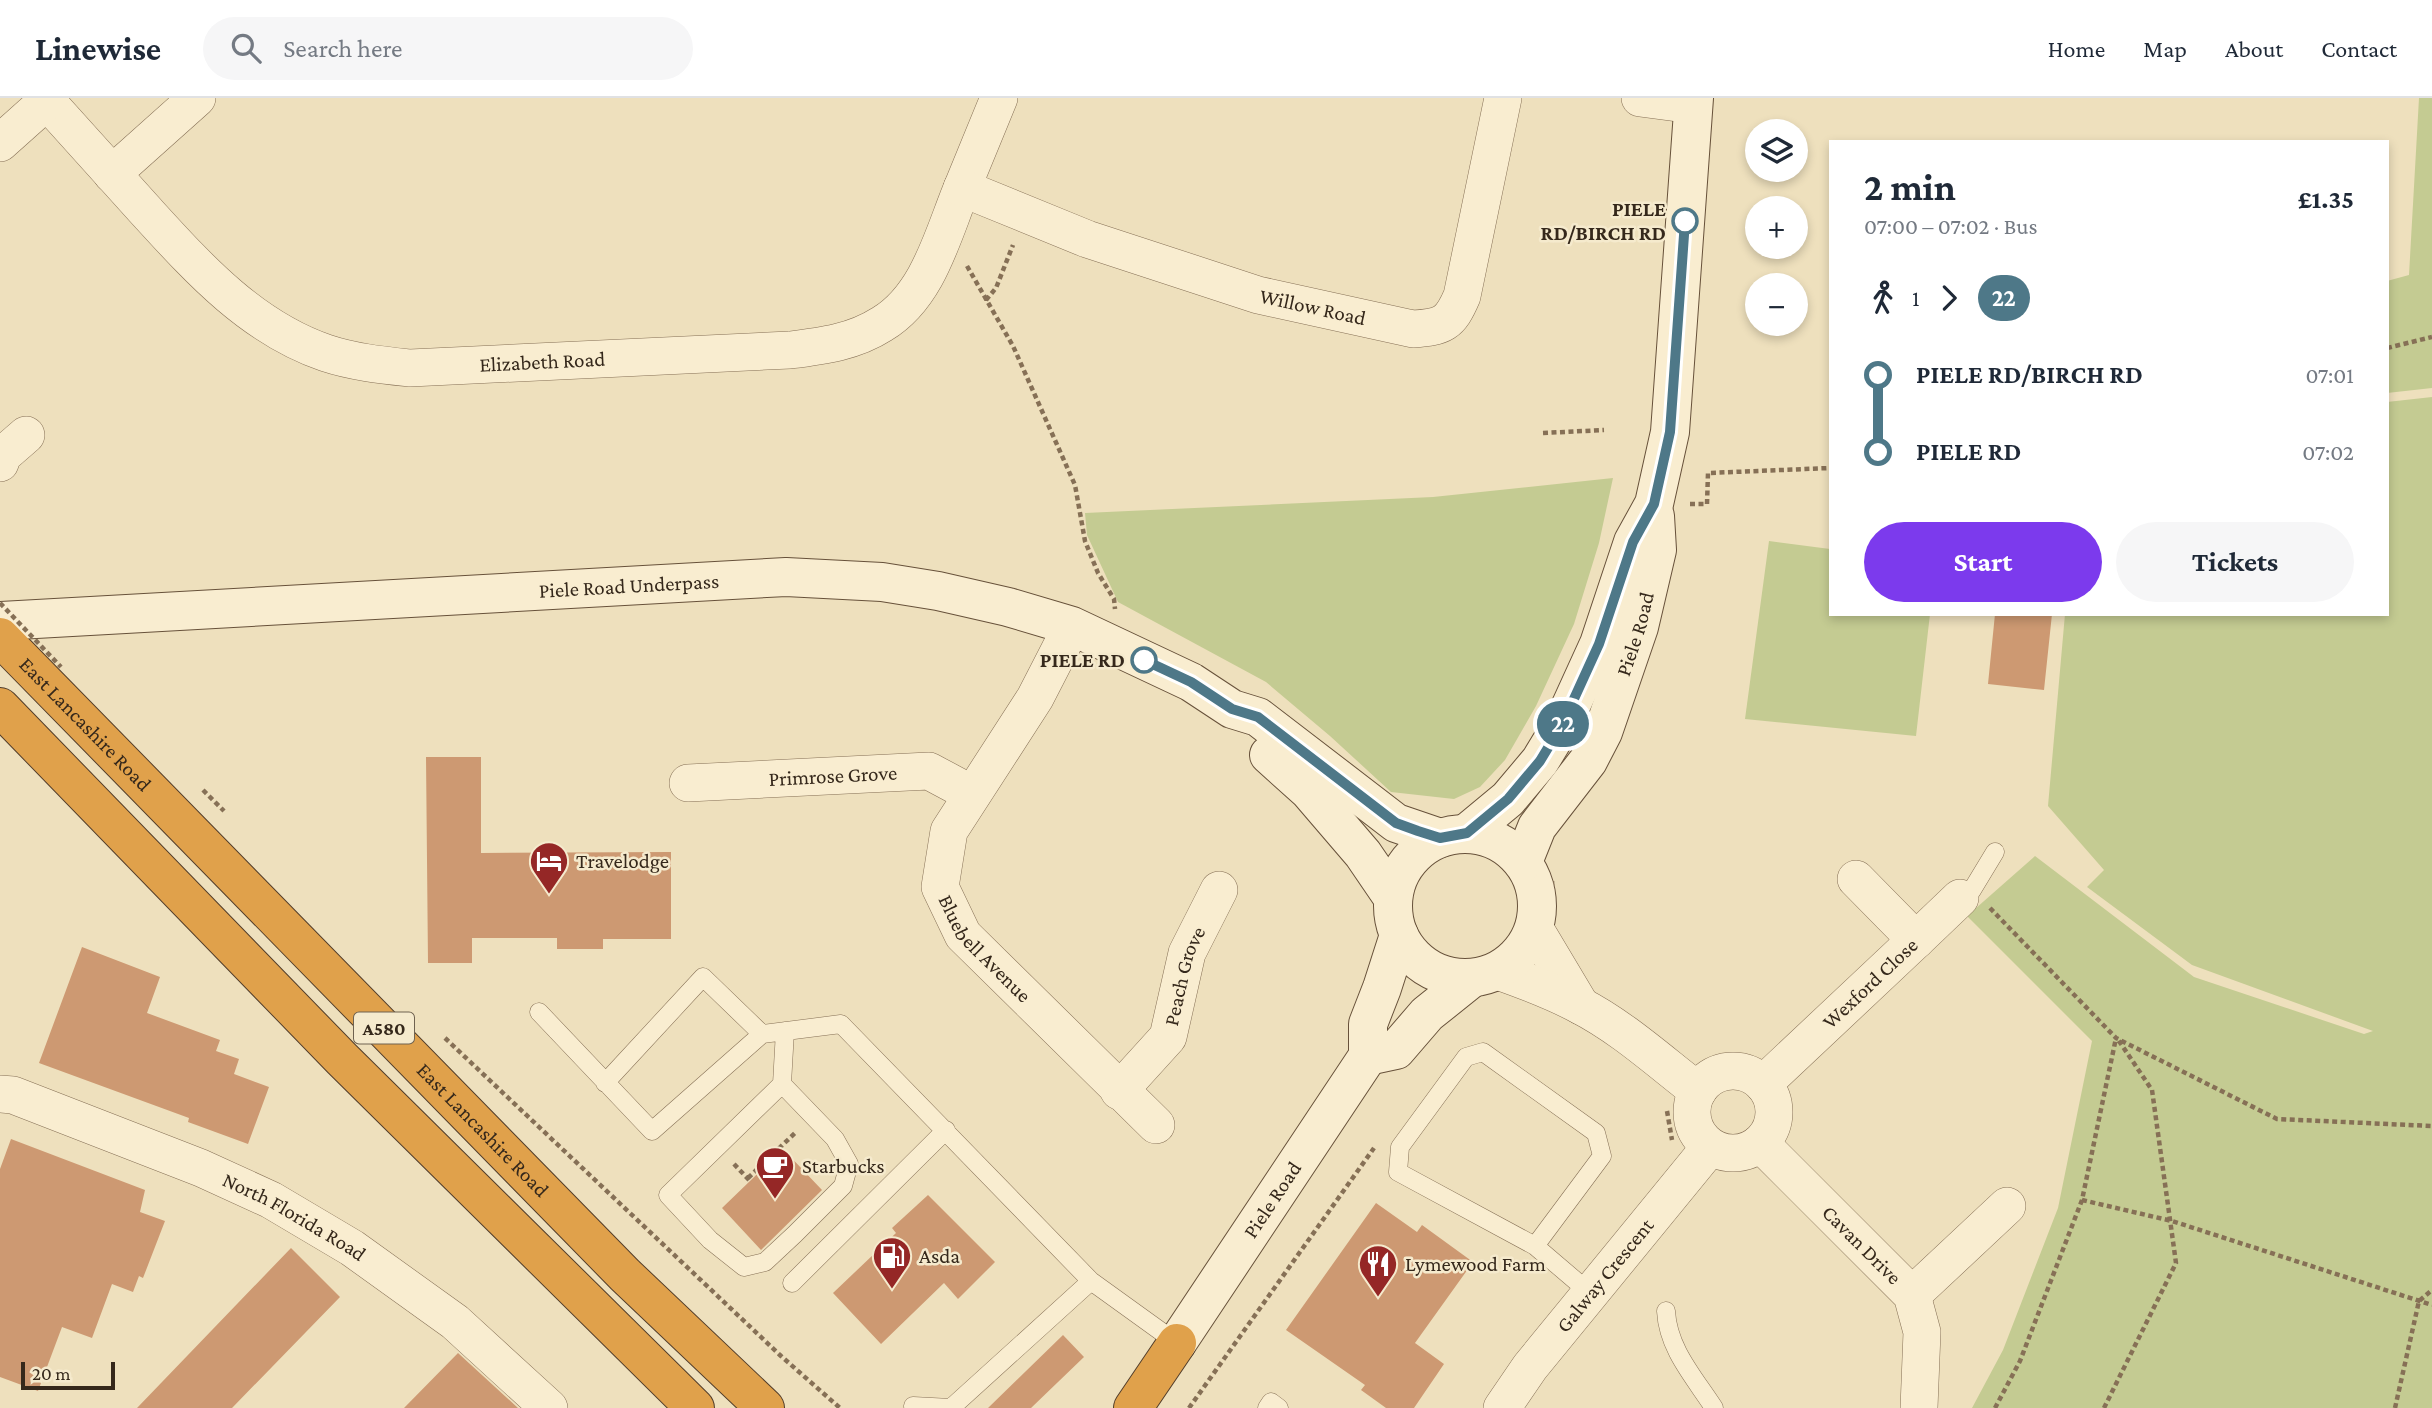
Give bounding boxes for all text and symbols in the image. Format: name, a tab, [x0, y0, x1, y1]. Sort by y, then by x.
search box	[203, 17, 693, 80]
icon: search	[227, 29, 265, 67]
text: Linewise	[35, 30, 161, 67]
text: Search here	[283, 34, 403, 63]
text: Home	[2048, 35, 2105, 62]
text: Map	[2143, 35, 2187, 62]
text: About	[2225, 35, 2283, 62]
text: Contact	[2321, 35, 2397, 62]
map controls	[1745, 119, 1808, 336]
button: layers	[1745, 119, 1808, 182]
text: 2 min	[1864, 166, 1956, 208]
text: £1.35	[2298, 185, 2354, 214]
button: +	[1745, 196, 1808, 259]
place label: PIELE RD/BIRCH RD	[1541, 197, 1666, 245]
marker: PIELE RD/BIRCH RD	[1672, 208, 1698, 234]
text: 07:00 – 07:02 · Bus	[1864, 213, 2038, 239]
button: −	[1745, 273, 1808, 336]
icon: walk	[1864, 279, 1902, 317]
icon: forward	[1930, 279, 1968, 317]
street label: Willow Road	[1257, 284, 1368, 330]
text: 22	[1992, 284, 2016, 311]
text: 1	[1912, 285, 1920, 311]
street label: Elizabeth Road	[479, 347, 606, 377]
text: PIELE RD/BIRCH RD	[1916, 360, 2143, 389]
text: 07:01	[2305, 362, 2354, 388]
text: PIELE RD	[1916, 437, 2022, 466]
text: 07:02	[2302, 439, 2354, 465]
button: Start	[1864, 522, 2102, 602]
button: Tickets	[2116, 522, 2354, 602]
street label: Piele Road Underpass	[538, 569, 720, 603]
street label: Piele Road	[1611, 590, 1659, 679]
marker: PIELE RD	[1131, 647, 1157, 673]
place label: PIELE RD	[1040, 648, 1125, 672]
street label: East Lancashire Road	[14, 652, 156, 796]
line badge: 22	[1532, 701, 1594, 747]
text: 22	[1551, 710, 1575, 737]
street label: Primrose Grove	[768, 761, 898, 791]
hotel icon: Travelodge	[528, 840, 570, 895]
place label: Travelodge	[576, 849, 669, 873]
street label: Bluebell Avenue	[933, 891, 1036, 1007]
street label: Peach Grove	[1159, 922, 1210, 1028]
street label: Wexford Close	[1818, 933, 1923, 1034]
road number: A580	[354, 1012, 414, 1044]
street label: East Lancashire Road	[412, 1058, 554, 1202]
cafe icon: Starbucks	[754, 1145, 796, 1200]
place label: Starbucks	[802, 1154, 884, 1178]
street label: Piele Road	[1238, 1157, 1306, 1243]
street label: North Florida Road	[219, 1168, 371, 1266]
street label: Cavan Drive	[1817, 1200, 1906, 1289]
street label: Galway Crescent	[1551, 1213, 1659, 1337]
fuel station icon: Asda	[871, 1235, 913, 1290]
restaurant icon: Lymewood Farm	[1357, 1243, 1399, 1298]
place label: Asda	[919, 1244, 960, 1268]
place label: Lymewood Farm	[1405, 1252, 1546, 1276]
scale bar	[21, 1359, 116, 1391]
text: 20 m	[32, 1363, 71, 1384]

